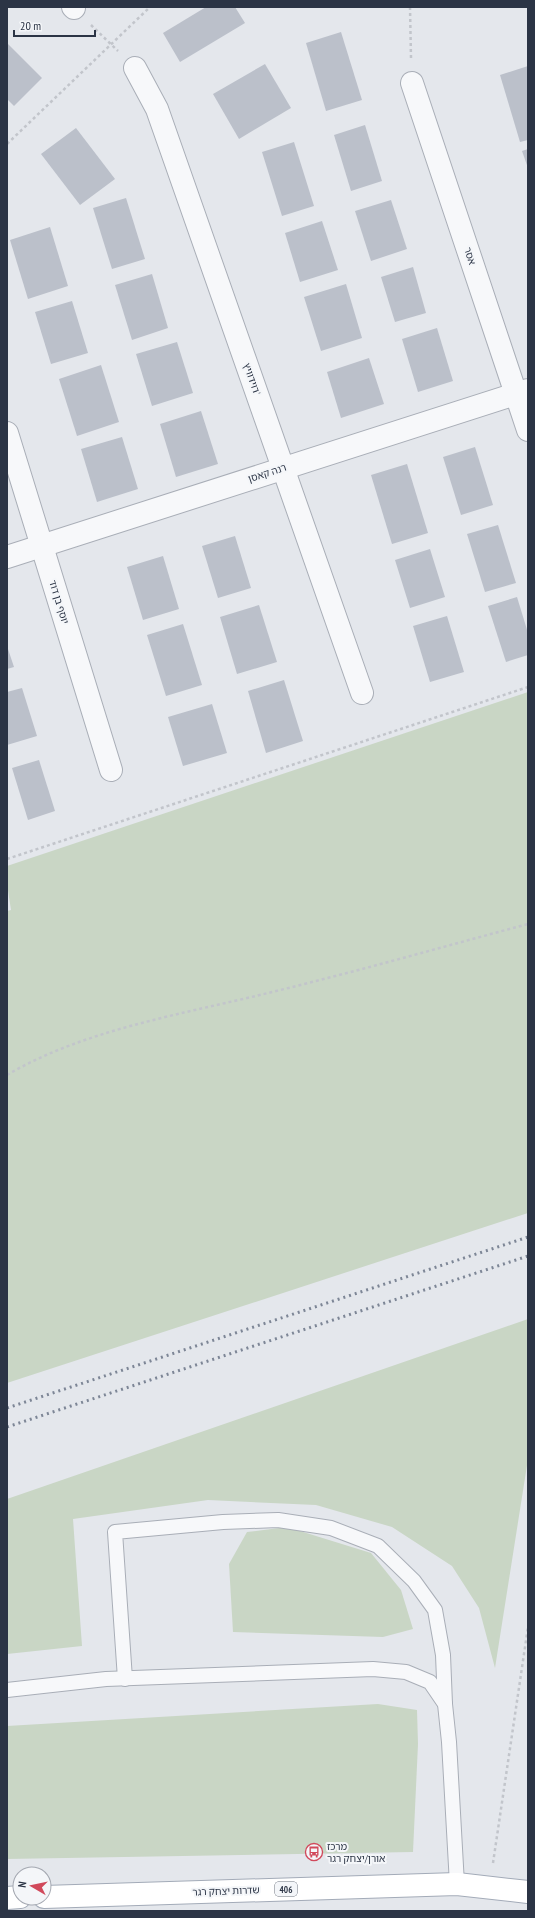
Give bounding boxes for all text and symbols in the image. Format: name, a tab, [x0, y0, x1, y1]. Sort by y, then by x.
scale bar	[14, 12, 95, 38]
text: 20 m	[20, 18, 41, 33]
street label: אסר	[461, 245, 479, 267]
street label: דוידוויץ'	[241, 361, 264, 397]
street label: רנה קאסן	[246, 461, 288, 485]
street label: יוסף בן דוד	[46, 578, 72, 626]
place label: מרכז אורן/יצחק רגר	[327, 1840, 385, 1865]
bus stop icon: מרכז אורן/יצחק רגר	[304, 1842, 324, 1862]
north arrow	[12, 1866, 52, 1906]
text: N	[15, 1880, 30, 1888]
road number: 406	[275, 1882, 297, 1896]
street label: שדרות יצחק רגר	[192, 1883, 260, 1899]

